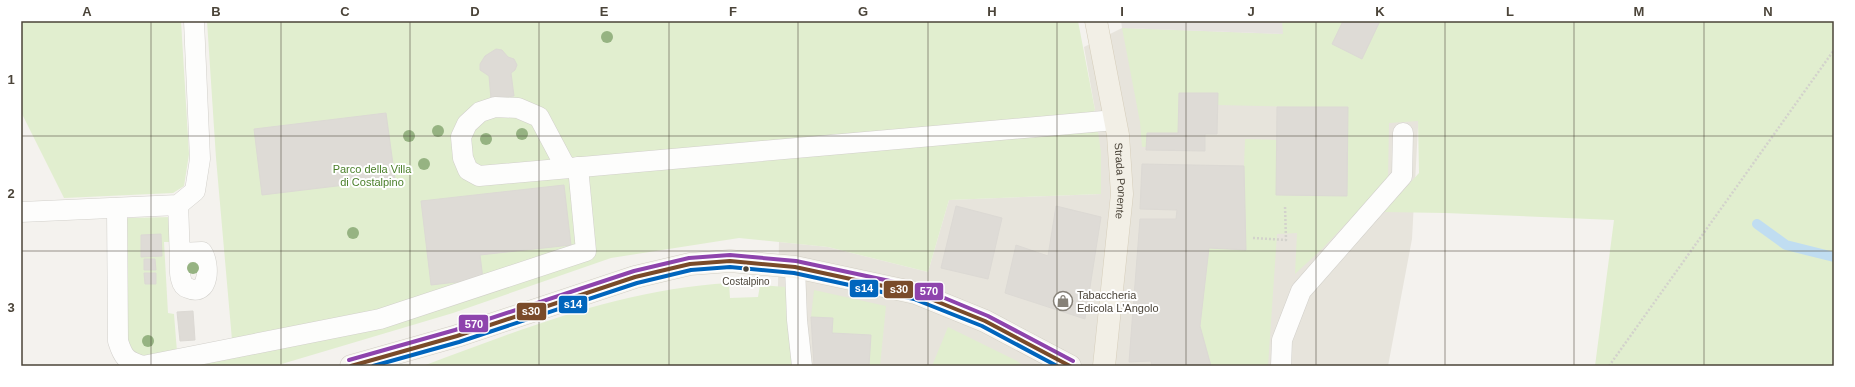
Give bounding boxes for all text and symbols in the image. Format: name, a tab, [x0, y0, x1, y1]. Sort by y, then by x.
text: A	[82, 4, 92, 19]
text: B	[211, 4, 221, 19]
text: C	[340, 4, 350, 19]
text: D	[470, 4, 480, 19]
text: E	[600, 4, 609, 19]
text: F	[729, 4, 737, 19]
text: G	[858, 4, 868, 19]
text: H	[987, 4, 997, 19]
text: I	[1120, 4, 1124, 19]
text: J	[1247, 4, 1255, 19]
text: K	[1375, 4, 1385, 19]
text: L	[1506, 4, 1514, 19]
text: M	[1634, 4, 1644, 19]
text: N	[1763, 4, 1773, 19]
text: 1	[7, 72, 15, 87]
street label: Strada Ponente	[1113, 142, 1128, 220]
park label: Parco della Villa di Costalpino	[333, 163, 412, 188]
text: 2	[7, 186, 15, 201]
marker: Costalpino	[741, 264, 751, 274]
place label: Costalpino	[722, 276, 770, 287]
line badge: s14	[849, 279, 879, 298]
line badge: s30	[883, 280, 914, 299]
text: s14	[855, 282, 874, 294]
line badge: 570	[914, 282, 944, 301]
text: s30	[890, 283, 908, 295]
text: 570	[920, 285, 938, 297]
place label: Tabaccheria Edicola L'Angolo	[1077, 289, 1159, 314]
shop icon: Tabaccheria Edicola L'Angolo	[1052, 290, 1074, 312]
line badge: s14	[558, 295, 588, 314]
text: s14	[564, 298, 583, 310]
text: 3	[7, 300, 15, 315]
line badge: s30	[516, 302, 547, 321]
text: s30	[522, 305, 540, 317]
line badge: 570	[458, 314, 489, 333]
text: 570	[465, 318, 483, 330]

